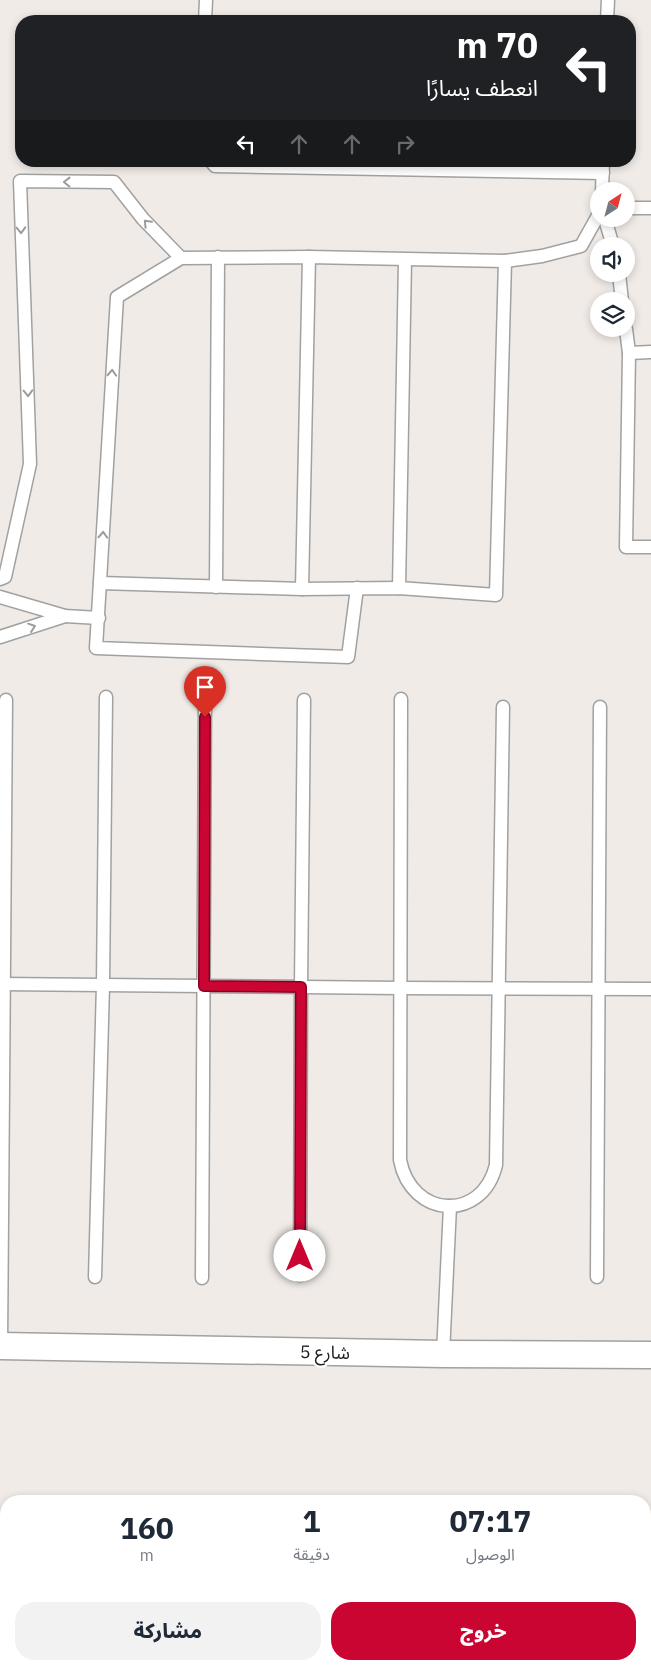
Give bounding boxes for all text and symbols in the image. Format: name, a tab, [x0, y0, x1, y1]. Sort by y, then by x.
text: 70 m	[456, 22, 538, 68]
icon: left	[556, 35, 621, 100]
text: انعطف يسارًا	[426, 73, 538, 102]
icon: left	[232, 130, 260, 158]
icon: ahead	[285, 130, 313, 158]
icon: ahead	[338, 130, 366, 158]
icon: right	[391, 130, 419, 158]
one-way arrow	[63, 177, 70, 187]
north arrow	[590, 182, 635, 228]
map controls	[590, 182, 635, 337]
one-way arrow	[144, 220, 153, 229]
one-way arrow	[16, 226, 27, 234]
button: sound	[590, 237, 635, 282]
button: layers	[590, 292, 635, 337]
one-way arrow	[107, 368, 118, 376]
one-way arrow	[22, 389, 33, 397]
one-way arrow	[97, 531, 108, 539]
one-way arrow	[28, 622, 36, 632]
pin	[184, 666, 226, 717]
icon: arrive	[191, 673, 219, 701]
position arrow	[273, 1229, 325, 1281]
street label: شارع 5	[300, 1340, 350, 1367]
text: 1	[303, 1501, 321, 1540]
text: 07:17	[449, 1501, 531, 1540]
text: 160	[120, 1508, 174, 1547]
text: دقيقة	[293, 1544, 330, 1564]
text: الوصول	[466, 1544, 515, 1564]
text: m	[140, 1545, 154, 1565]
button: مشاركة	[15, 1602, 321, 1660]
button: خروج	[331, 1602, 636, 1660]

